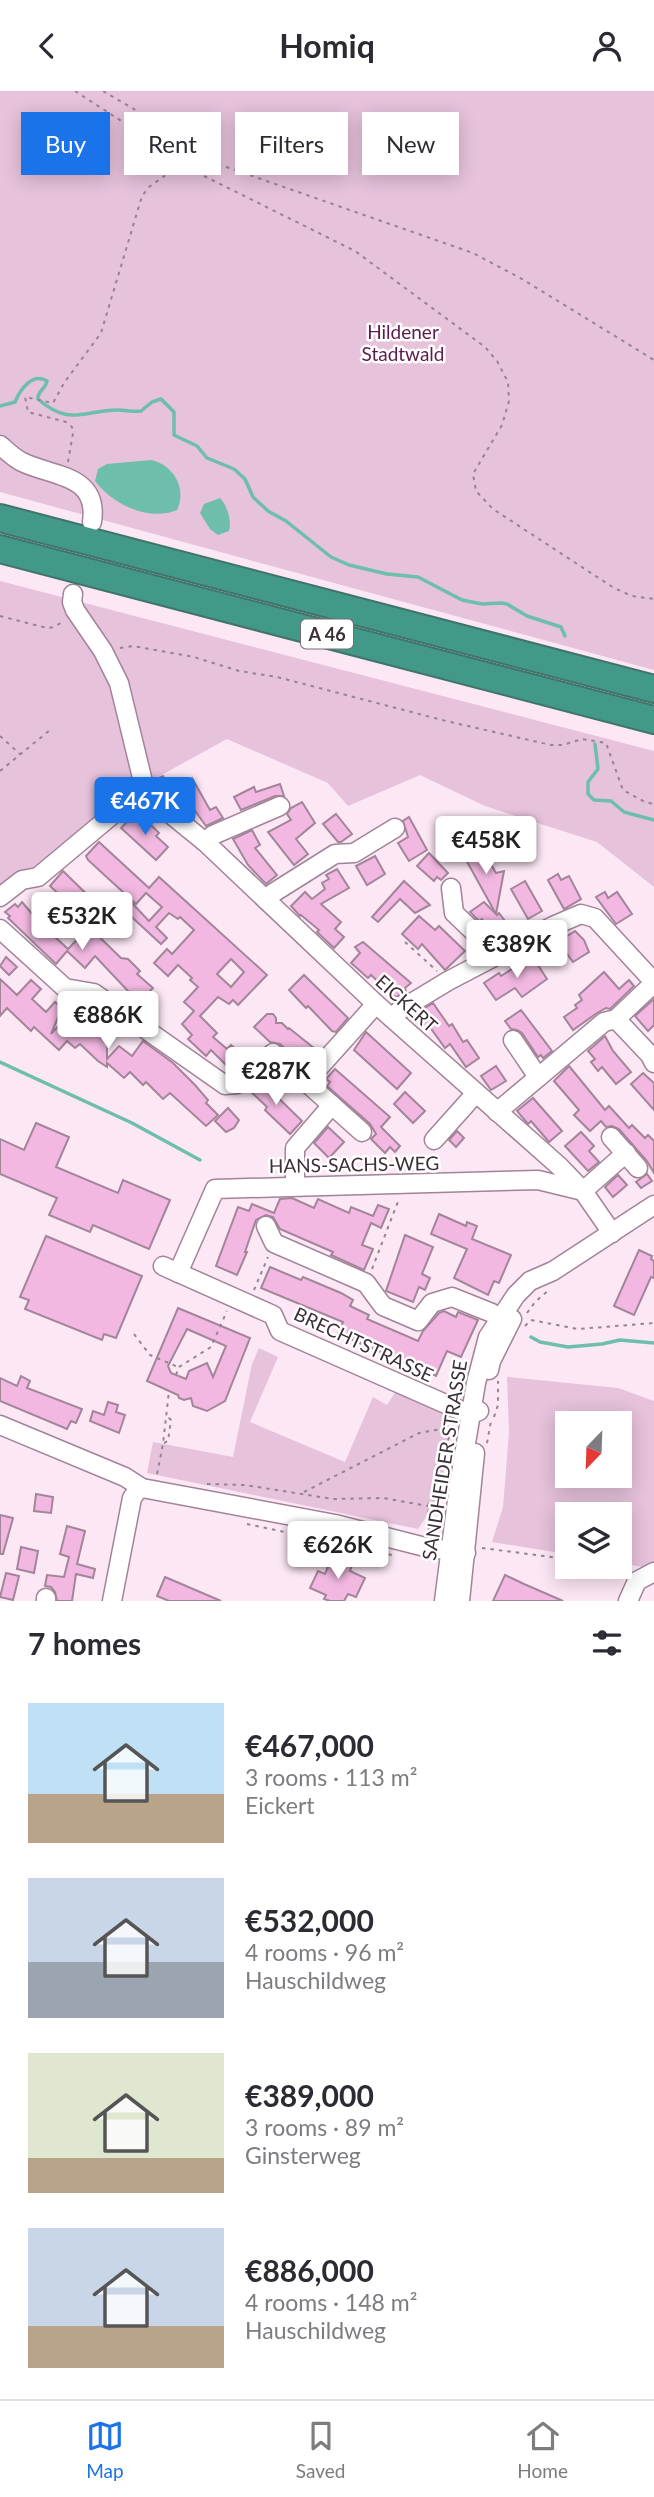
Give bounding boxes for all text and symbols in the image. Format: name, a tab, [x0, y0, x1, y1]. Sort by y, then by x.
text: Homiq	[279, 26, 375, 65]
icon: back	[28, 27, 66, 65]
icon: person	[588, 27, 626, 65]
chip: Buy	[21, 112, 110, 175]
chip: Rent	[124, 112, 221, 175]
chip: Filters	[235, 112, 348, 175]
chip: New	[362, 112, 459, 175]
park label: Hildener Stadtwald	[362, 320, 444, 365]
road number: A 46	[301, 619, 353, 649]
pin: €467K	[96, 777, 194, 837]
text: €467K	[110, 786, 180, 814]
pin: €458K	[437, 817, 535, 876]
text: €458K	[451, 825, 521, 853]
pin: €532K	[33, 893, 131, 952]
text: €532K	[47, 901, 117, 929]
pin: €389K	[468, 921, 566, 980]
text: €389K	[482, 929, 552, 957]
street label: EICKERT	[371, 969, 443, 1037]
pin: €886K	[59, 991, 157, 1051]
text: €886K	[73, 1000, 143, 1028]
pin: €287K	[227, 1047, 325, 1107]
text: €287K	[241, 1056, 311, 1084]
street label: HANS-SACHS-WEG	[269, 1151, 439, 1177]
street label: BRECHTSTRASSE	[291, 1302, 437, 1386]
street label: SANDHEIDER STRASSE	[417, 1358, 471, 1562]
north arrow	[555, 1411, 632, 1487]
map controls	[555, 1411, 632, 1579]
button: layers	[555, 1502, 632, 1579]
pin: €626K	[289, 1521, 387, 1581]
text: €626K	[303, 1530, 373, 1558]
icon: filters	[588, 1624, 626, 1662]
text: 7 homes	[28, 1625, 141, 1661]
text: €467,000	[245, 1727, 374, 1763]
icon: home	[84, 1731, 168, 1815]
text: 3 rooms · 113 m²	[245, 1763, 417, 1791]
text: Eickert	[245, 1791, 315, 1819]
text: €532,000	[245, 1902, 374, 1938]
icon: home	[84, 1906, 168, 1990]
text: 4 rooms · 96 m²	[245, 1938, 404, 1966]
text: Hauschildweg	[245, 1966, 386, 1994]
text: €389,000	[245, 2077, 374, 2113]
icon: home	[84, 2081, 168, 2165]
text: 3 rooms · 89 m²	[245, 2113, 404, 2141]
text: Ginsterweg	[245, 2141, 361, 2169]
text: €886,000	[245, 2252, 374, 2288]
icon: home	[84, 2256, 168, 2340]
text: 4 rooms · 148 m²	[245, 2288, 417, 2316]
text: Hauschildweg	[245, 2316, 386, 2344]
tab: Map	[86, 2417, 124, 2482]
tab: Saved	[296, 2417, 345, 2482]
tab: Home	[517, 2417, 568, 2482]

